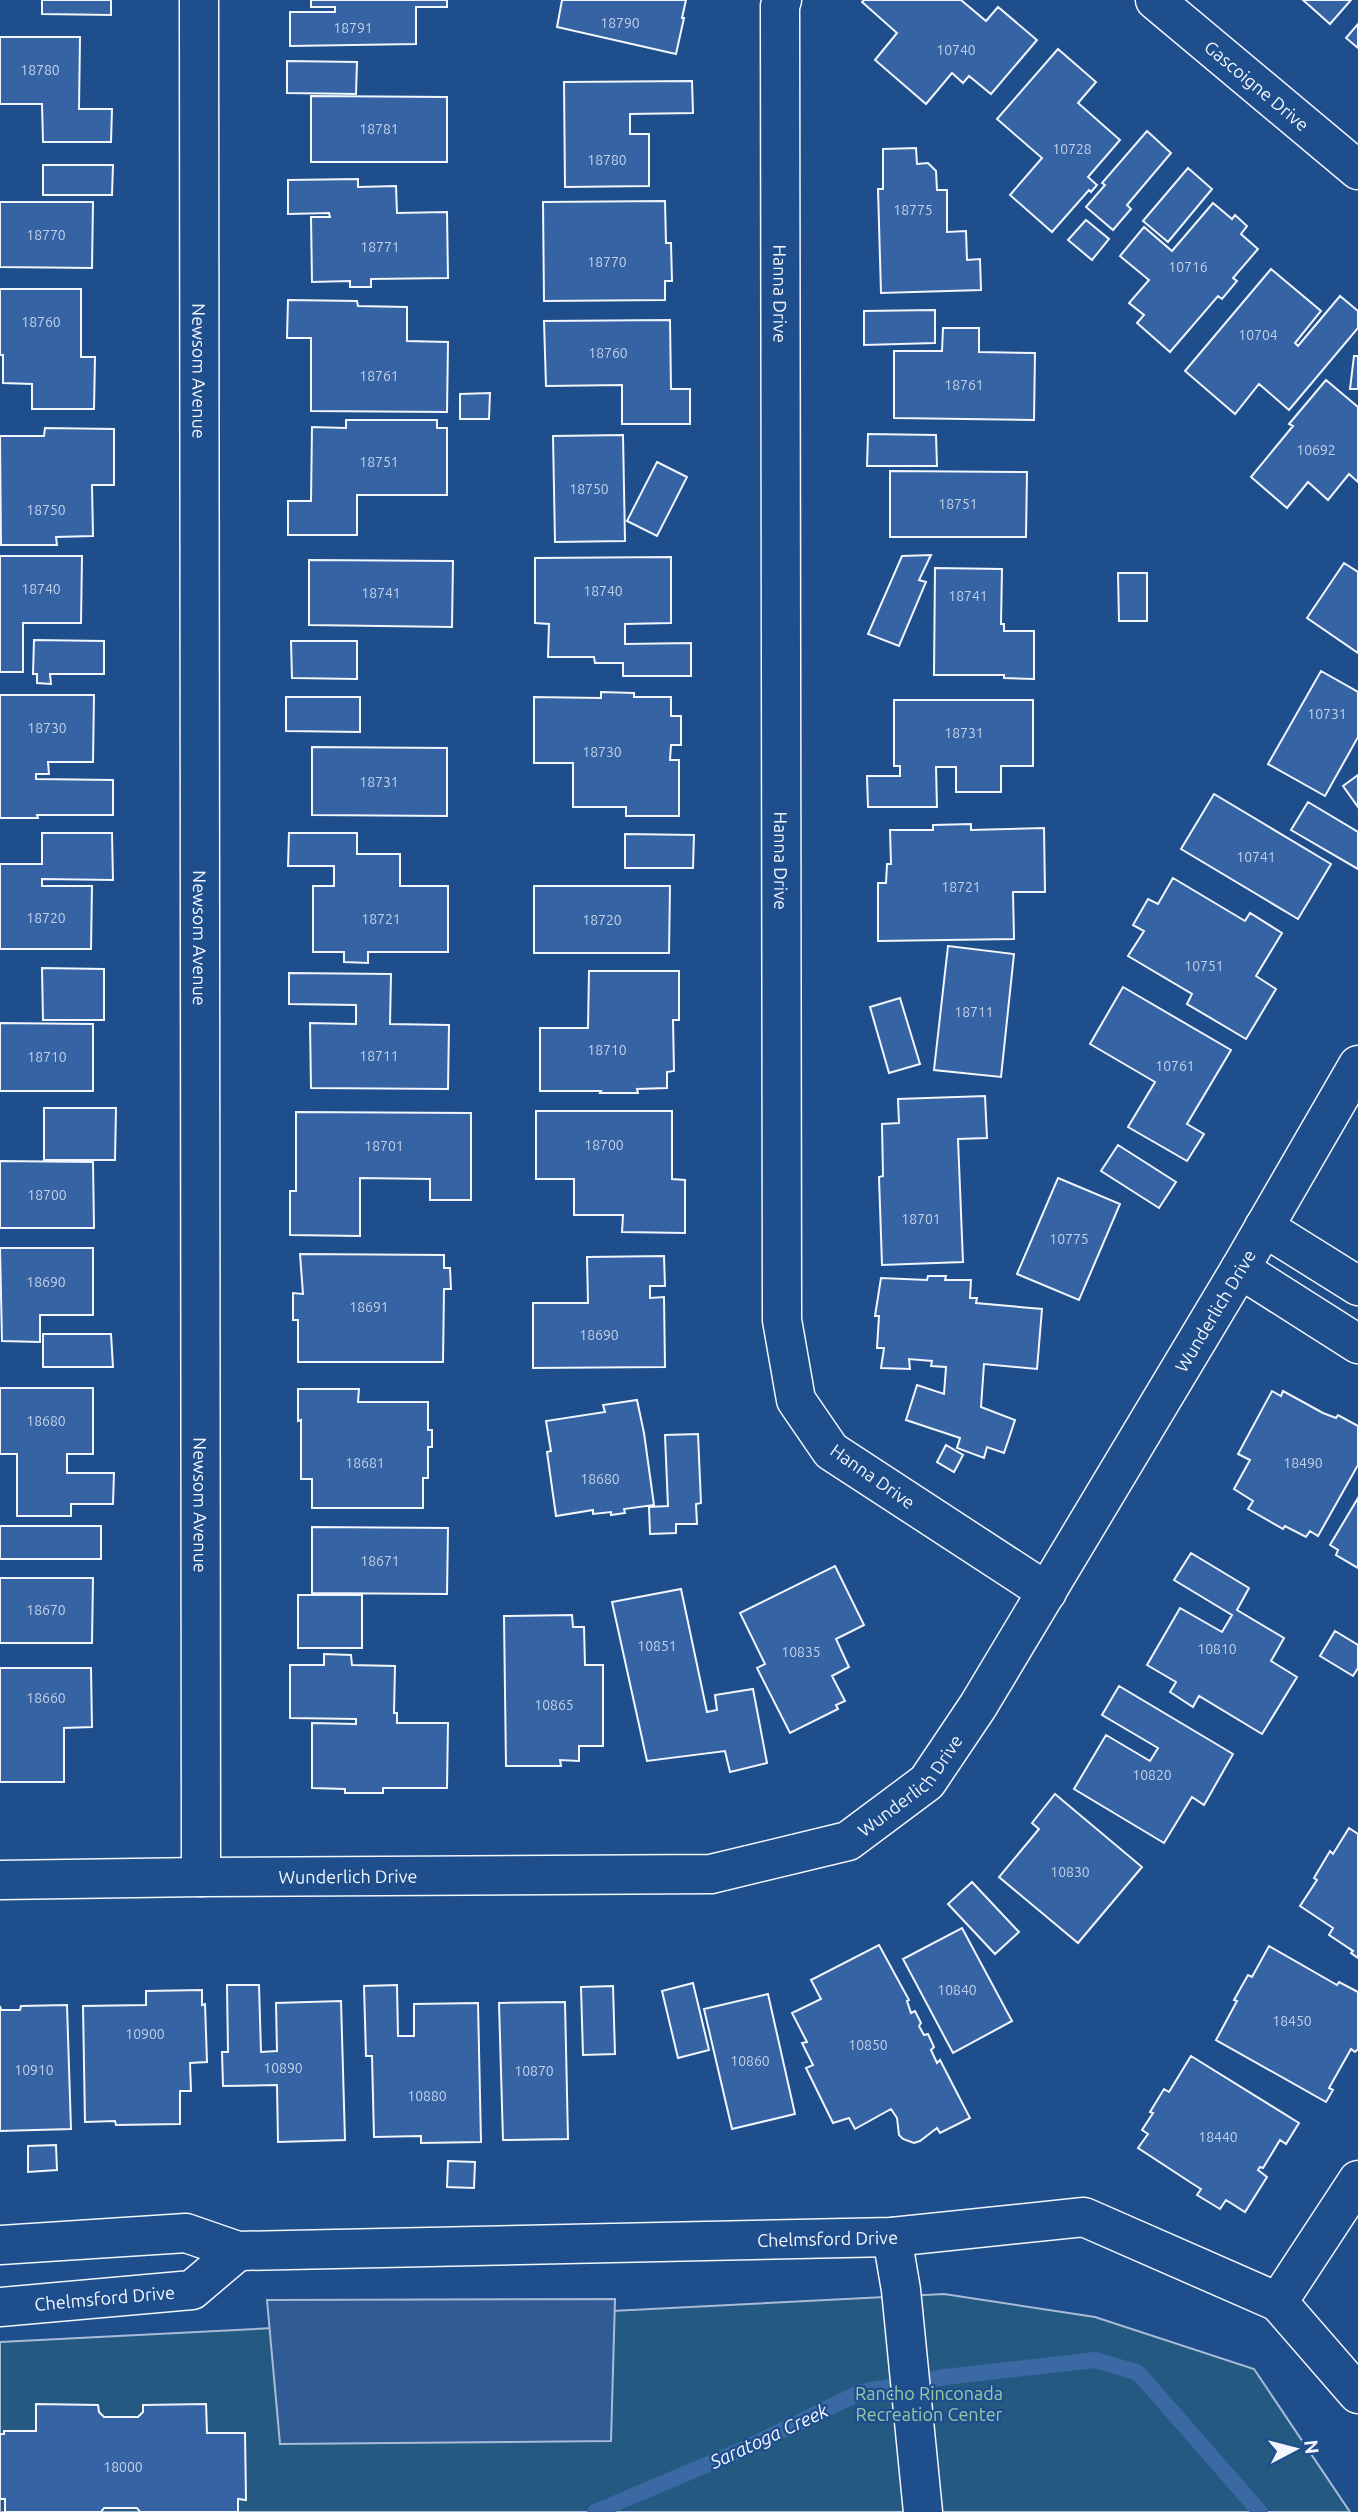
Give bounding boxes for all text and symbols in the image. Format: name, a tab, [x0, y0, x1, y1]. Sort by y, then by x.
house number: 18790	[600, 15, 640, 31]
house number: 18791	[333, 20, 373, 36]
street label: Gascoigne Drive	[1201, 36, 1313, 135]
house number: 10740	[936, 42, 976, 58]
house number: 18780	[20, 62, 60, 78]
house number: 18781	[359, 121, 399, 137]
house number: 10728	[1052, 141, 1092, 157]
house number: 18780	[587, 152, 627, 168]
house number: 18775	[893, 202, 933, 218]
house number: 18770	[26, 227, 66, 243]
house number: 18771	[360, 239, 400, 255]
street label: Hanna Drive	[770, 244, 791, 343]
house number: 18770	[587, 254, 627, 270]
house number: 10716	[1168, 259, 1208, 275]
street label: Newsom Avenue	[189, 303, 209, 439]
house number: 18760	[21, 314, 61, 330]
house number: 10704	[1238, 327, 1278, 343]
house number: 18760	[588, 345, 628, 361]
house number: 18761	[359, 368, 399, 384]
house number: 18761	[944, 377, 984, 393]
house number: 10692	[1296, 442, 1336, 458]
house number: 18751	[359, 454, 399, 470]
house number: 18750	[569, 481, 609, 497]
house number: 18751	[938, 496, 978, 512]
house number: 18750	[26, 502, 66, 518]
house number: 18740	[21, 581, 61, 597]
house number: 18740	[583, 583, 623, 599]
house number: 18741	[361, 585, 401, 601]
house number: 18741	[948, 588, 988, 604]
house number: 10731	[1307, 706, 1347, 722]
house number: 18730	[27, 720, 67, 736]
house number: 18731	[944, 725, 984, 741]
house number: 18730	[582, 744, 622, 760]
house number: 18731	[359, 774, 399, 790]
street label: Hanna Drive	[771, 811, 791, 910]
house number: 10741	[1236, 849, 1276, 865]
street label: Newsom Avenue	[190, 870, 210, 1006]
house number: 18721	[941, 879, 981, 895]
house number: 18720	[26, 910, 66, 926]
house number: 18721	[361, 911, 401, 927]
house number: 18720	[582, 912, 622, 928]
house number: 10751	[1184, 958, 1224, 974]
house number: 18711	[954, 1004, 994, 1020]
house number: 18710	[587, 1042, 627, 1058]
house number: 18711	[359, 1048, 399, 1064]
house number: 18710	[27, 1049, 67, 1065]
house number: 10761	[1155, 1058, 1195, 1074]
house number: 18700	[584, 1137, 624, 1153]
house number: 18701	[364, 1138, 404, 1154]
house number: 18700	[27, 1187, 67, 1203]
house number: 18701	[901, 1211, 941, 1227]
house number: 10775	[1049, 1231, 1089, 1247]
street label: Wunderlich Drive	[1171, 1246, 1259, 1375]
house number: 18690	[26, 1274, 66, 1290]
house number: 18691	[349, 1299, 389, 1315]
house number: 18690	[579, 1327, 619, 1343]
house number: 18680	[26, 1413, 66, 1429]
street label: Newsom Avenue	[191, 1437, 211, 1573]
street label: Hanna Drive	[827, 1440, 919, 1512]
house number: 18681	[345, 1455, 385, 1471]
house number: 18490	[1283, 1455, 1323, 1471]
house number: 18680	[580, 1471, 620, 1487]
house number: 18671	[360, 1553, 400, 1569]
house number: 18670	[26, 1602, 66, 1618]
house number: 10851	[637, 1638, 677, 1654]
house number: 10810	[1197, 1641, 1237, 1657]
house number: 10835	[781, 1644, 821, 1660]
house number: 18660	[26, 1690, 66, 1706]
house number: 10865	[534, 1697, 574, 1713]
street label: Wunderlich Drive	[854, 1731, 966, 1840]
house number: 10820	[1132, 1767, 1172, 1783]
house number: 10830	[1050, 1864, 1090, 1880]
street label: Wunderlich Drive	[279, 1866, 417, 1887]
house number: 10840	[937, 1982, 977, 1998]
house number: 18450	[1272, 2013, 1312, 2029]
house number: 10900	[125, 2026, 165, 2042]
house number: 10850	[848, 2037, 888, 2053]
house number: 10860	[730, 2053, 770, 2069]
house number: 10890	[263, 2060, 303, 2076]
house number: 10910	[14, 2062, 54, 2078]
house number: 10870	[514, 2063, 554, 2079]
house number: 10880	[407, 2088, 447, 2104]
house number: 18440	[1198, 2129, 1238, 2145]
street label: Chelmsford Drive	[757, 2226, 899, 2250]
street label: Chelmsford Drive	[34, 2282, 176, 2314]
park label: Rancho Rinconada Recreation Center	[855, 2383, 1003, 2424]
water label: Saratoga Creek	[705, 2399, 832, 2473]
north arrow	[1260, 2414, 1330, 2484]
text: N	[1300, 2439, 1324, 2455]
house number: 18000	[103, 2459, 143, 2475]

